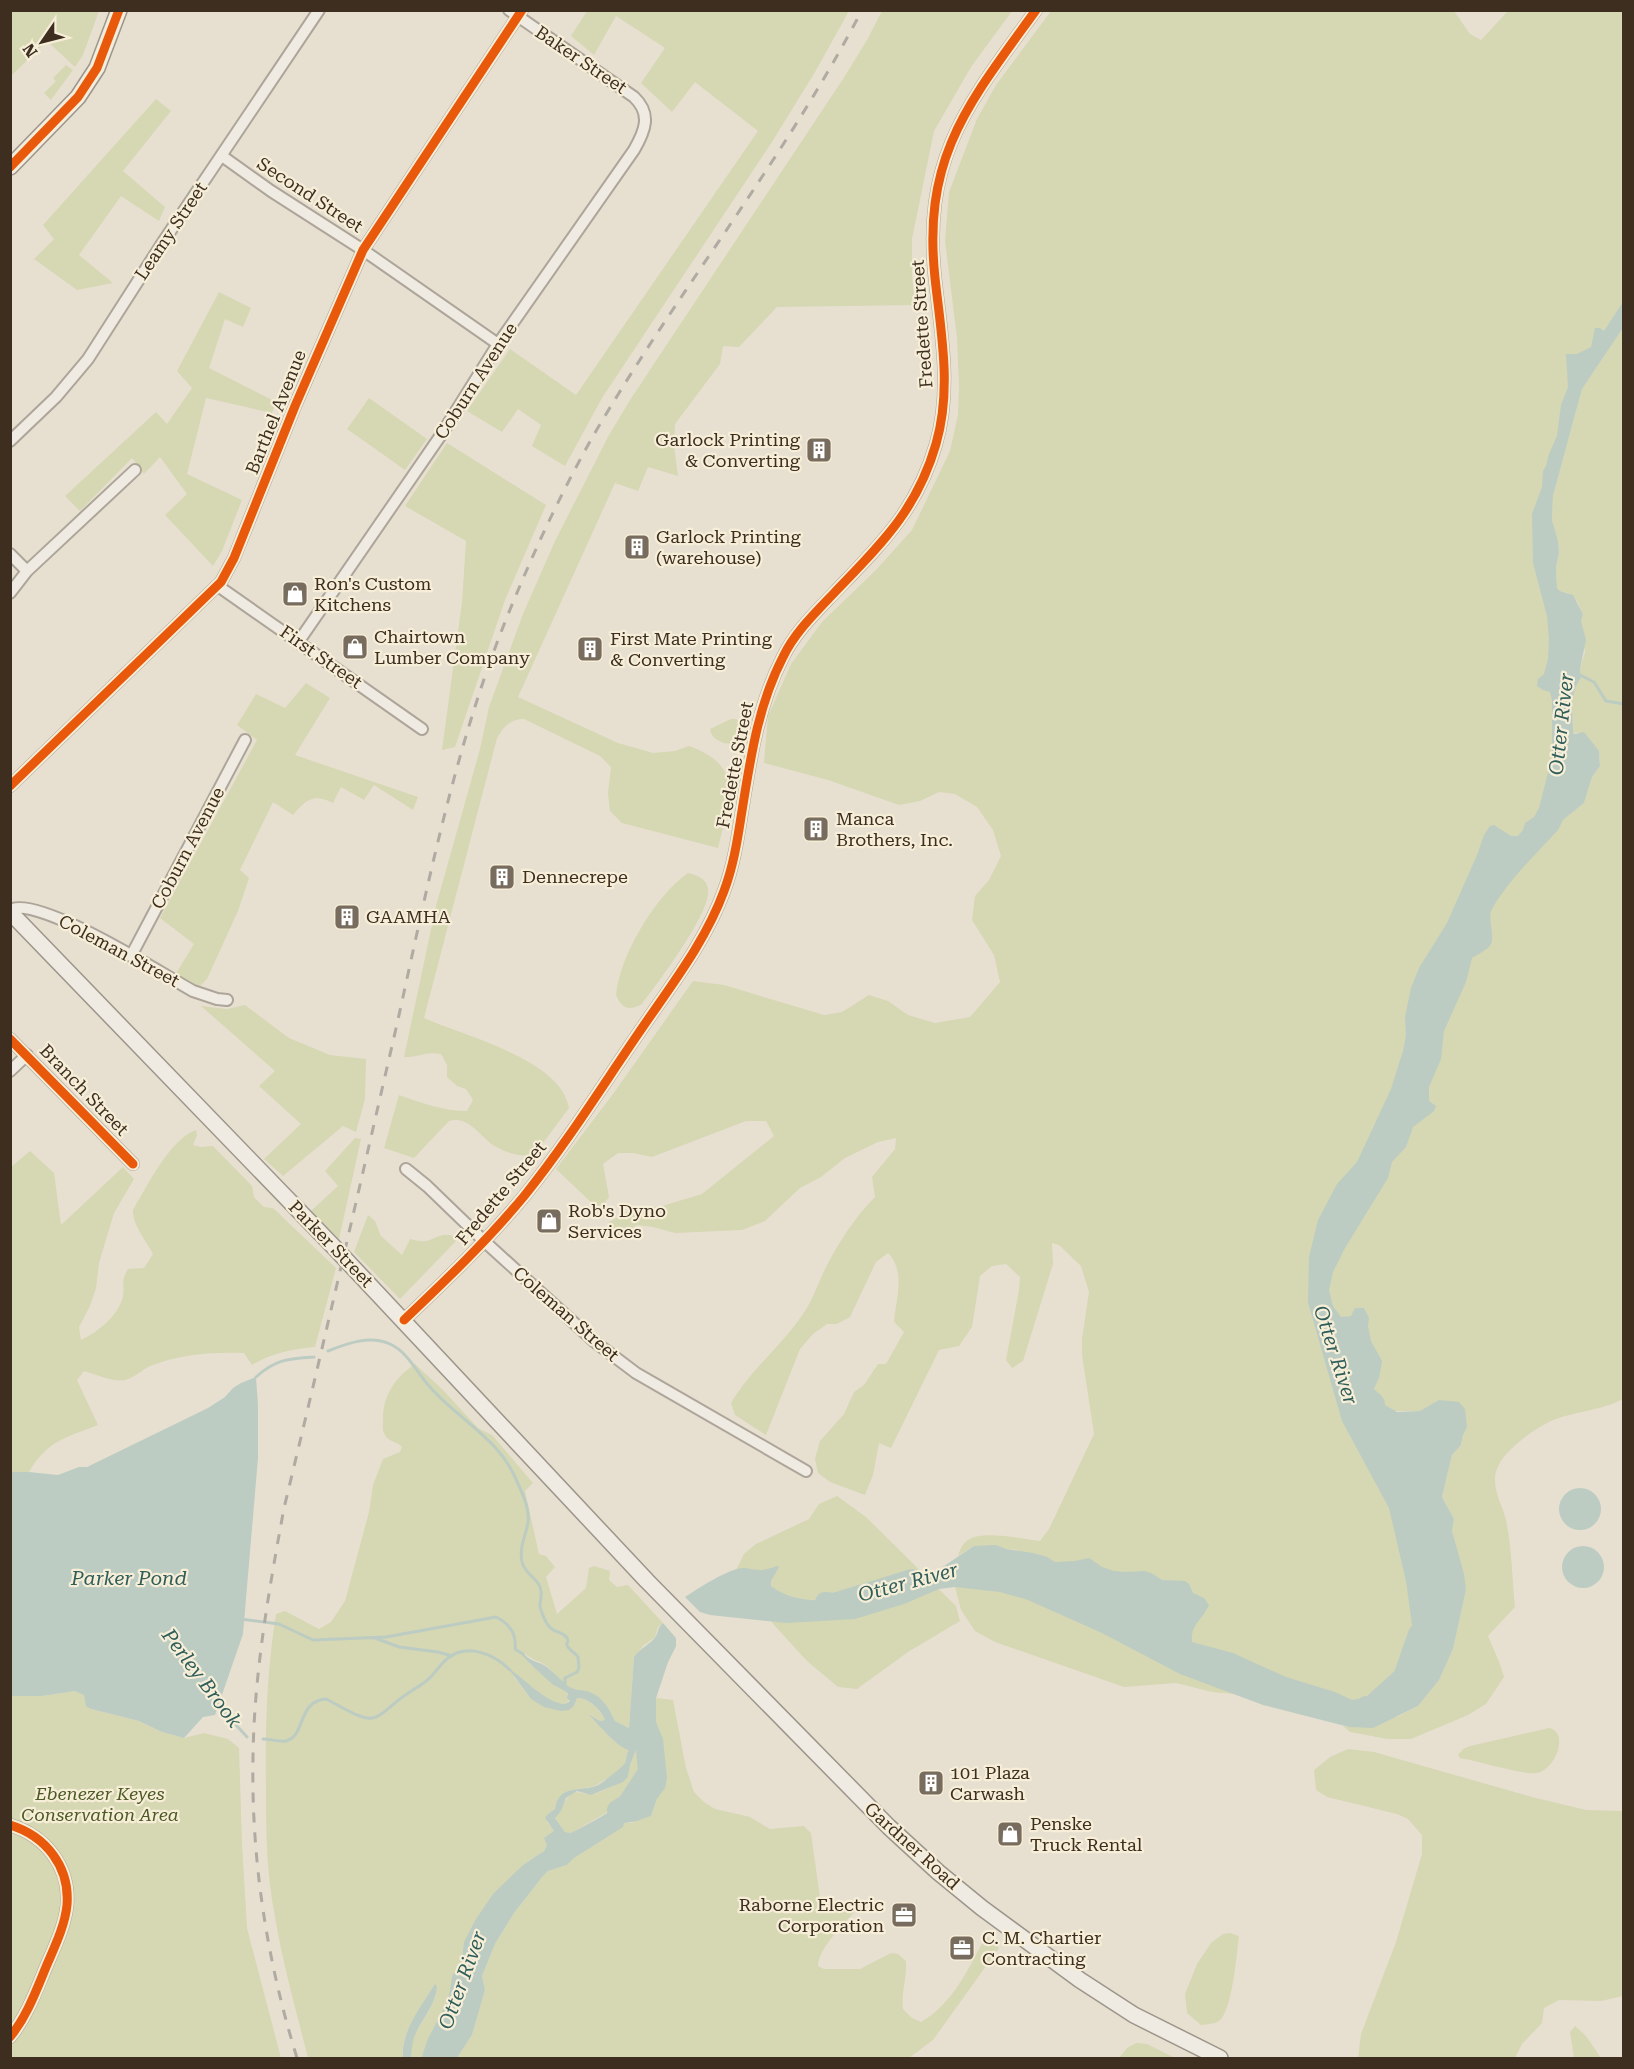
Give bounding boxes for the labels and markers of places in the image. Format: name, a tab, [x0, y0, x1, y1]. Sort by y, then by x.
place label: Garlock Printing & Converting	[655, 429, 801, 471]
building icon: Garlock Printing & Converting	[804, 435, 834, 465]
place label: Garlock Printing (warehouse)	[656, 526, 802, 568]
building icon: Garlock Printing (warehouse)	[622, 532, 652, 562]
place label: Ron's Custom Kitchens	[314, 573, 432, 615]
shop icon: Ron's Custom Kitchens	[280, 579, 310, 609]
place label: Chairtown Lumber Company	[374, 626, 530, 668]
place label: First Mate Printing & Converting	[610, 628, 773, 670]
shop icon: Chairtown Lumber Company	[340, 632, 370, 662]
building icon: First Mate Printing & Converting	[575, 634, 605, 664]
place label: Manca Brothers, Inc.	[836, 808, 953, 850]
building icon: Manca Brothers, Inc.	[801, 814, 831, 844]
building icon: Dennecrepe	[487, 862, 517, 892]
place label: Dennecrepe	[522, 866, 628, 887]
building icon: GAAMHA	[332, 902, 362, 932]
place label: GAAMHA	[366, 906, 451, 927]
place label: Rob's Dyno Services	[568, 1200, 666, 1242]
shop icon: Rob's Dyno Services	[534, 1206, 564, 1236]
place label: 101 Plaza Carwash	[950, 1762, 1030, 1804]
building icon: 101 Plaza Carwash	[916, 1768, 946, 1798]
place label: Penske Truck Rental	[1030, 1813, 1143, 1855]
shop icon: Penske Truck Rental	[995, 1819, 1025, 1849]
place label: Raborne Electric Corporation	[739, 1894, 884, 1936]
office icon: Raborne Electric Corporation	[889, 1900, 919, 1930]
place label: C. M. Chartier Contracting	[982, 1927, 1101, 1969]
office icon: C. M. Chartier Contracting	[947, 1933, 977, 1963]

